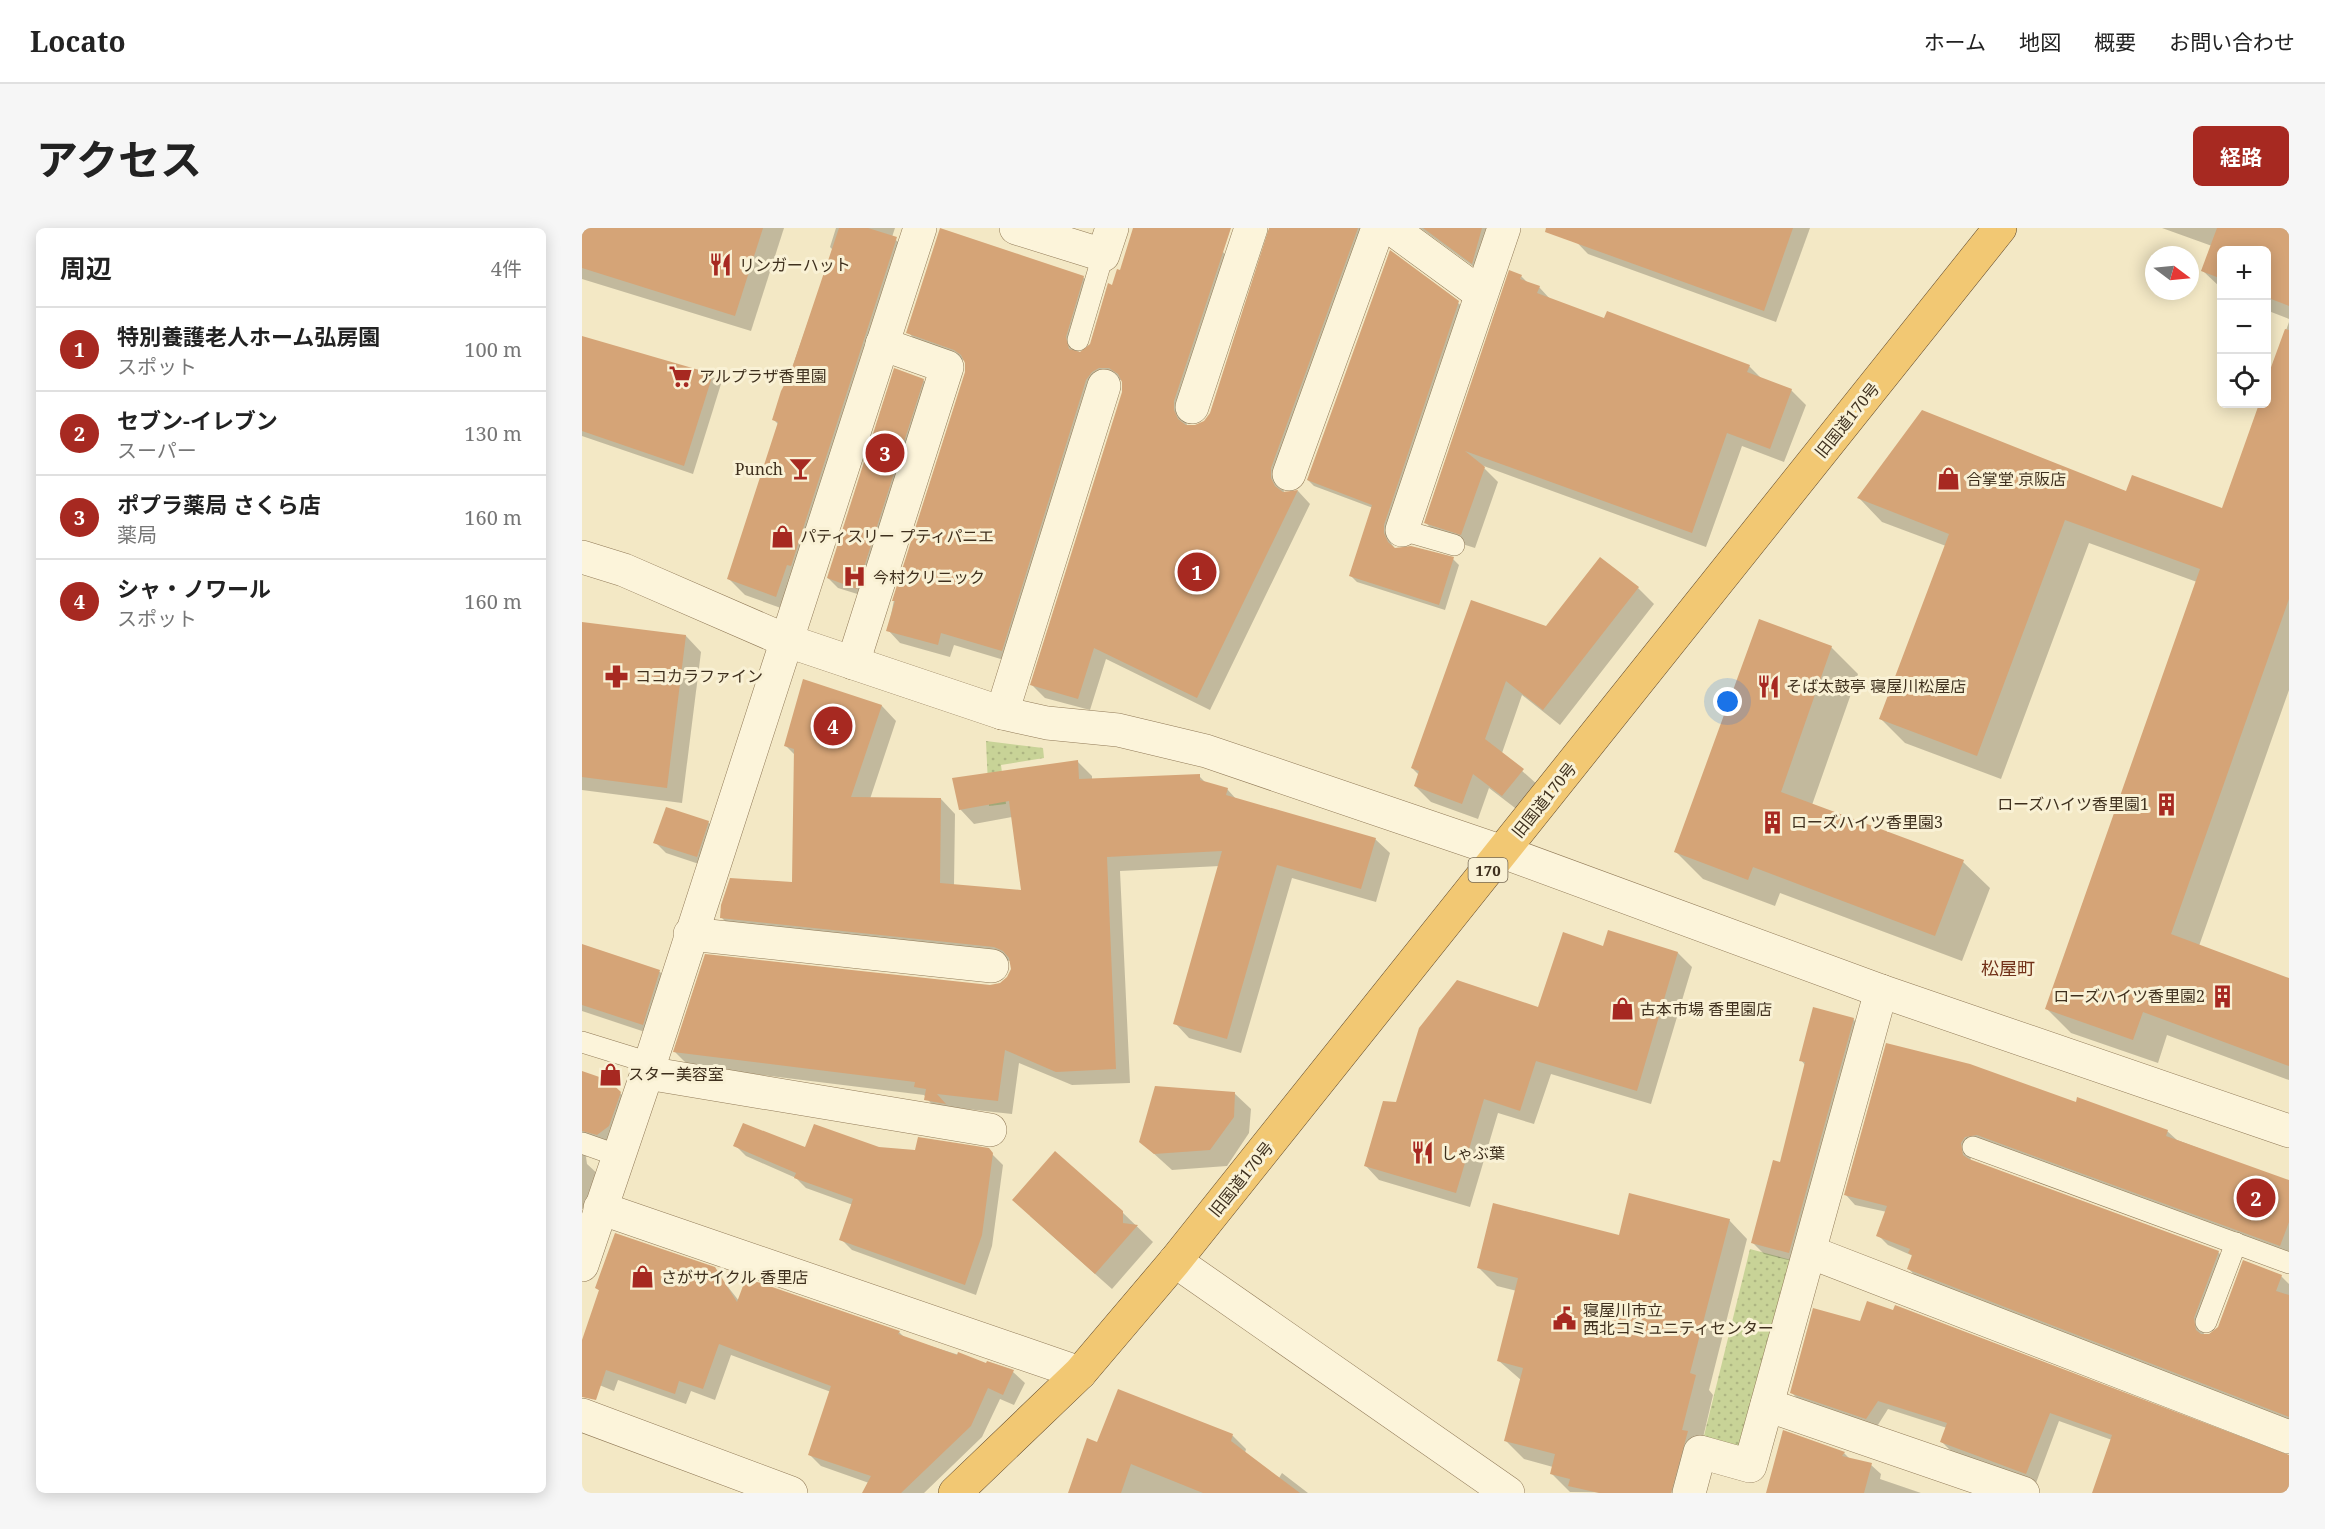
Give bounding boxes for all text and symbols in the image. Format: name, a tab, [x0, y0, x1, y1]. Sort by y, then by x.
text: Locato	[30, 22, 126, 60]
text: ホーム	[1924, 28, 1986, 56]
text: 地図	[2019, 28, 2061, 56]
text: 概要	[2094, 28, 2136, 56]
text: お問い合わせ	[2169, 28, 2295, 56]
button: 経路	[2193, 126, 2289, 186]
text: アクセス	[36, 130, 202, 187]
north arrow	[2145, 246, 2199, 300]
map controls	[2217, 246, 2271, 408]
button: +	[2217, 246, 2271, 300]
text: 周辺	[60, 250, 112, 286]
restaurant icon: リンガーハット	[708, 252, 734, 278]
place label: リンガーハット	[739, 254, 851, 276]
text: 4件	[491, 255, 522, 282]
button: −	[2217, 300, 2271, 354]
text: 特別養護老人ホーム弘房園	[117, 321, 380, 351]
text: 1	[74, 336, 85, 363]
text: 100 m	[464, 336, 522, 363]
text: スポット	[117, 353, 197, 380]
button: locate	[2217, 354, 2271, 408]
supermarket icon: アルプラザ香里園	[668, 363, 694, 389]
place label: アルプラザ香里園	[699, 365, 827, 387]
street label: 旧国道170号	[1810, 378, 1884, 462]
text: セブン-イレブン	[117, 405, 278, 435]
text: 2	[74, 420, 85, 447]
text: 130 m	[464, 420, 522, 447]
pin: 3	[866, 430, 904, 476]
text: スーパー	[117, 437, 197, 464]
bar icon: Punch	[788, 456, 814, 482]
place label: Punch	[735, 458, 783, 480]
shop icon: 合掌堂 京阪店	[1935, 466, 1961, 492]
place label: 合掌堂 京阪店	[1966, 468, 2066, 490]
text: ポプラ薬局 さくら店	[117, 489, 321, 519]
text: 3	[74, 504, 85, 531]
text: 160 m	[464, 504, 522, 531]
text: 薬局	[117, 521, 157, 548]
shop icon: パティスリー プティパニエ	[769, 523, 795, 549]
place label: パティスリー プティパニエ	[800, 525, 994, 547]
pin: 1	[1178, 550, 1216, 594]
hospital icon: 今村クリニック	[842, 564, 868, 590]
place label: 今村クリニック	[873, 566, 985, 588]
text: シャ・ノワール	[117, 573, 271, 603]
text: 4	[74, 588, 85, 615]
text: 160 m	[464, 588, 522, 615]
text: スポット	[117, 605, 197, 632]
pharmacy icon: ココカラファイン	[604, 663, 630, 689]
place label: ココカラファイン	[635, 665, 763, 687]
restaurant icon: そば太鼓亭 寝屋川松屋店	[1755, 673, 1781, 699]
place label: そば太鼓亭 寝屋川松屋店	[1786, 675, 1966, 697]
your location	[1713, 687, 1742, 716]
pin: 4	[814, 704, 852, 748]
street label: 旧国道170号	[1507, 758, 1581, 842]
building icon: ローズハイツ香里園1	[2154, 791, 2180, 817]
place label: ローズハイツ香里園1	[1997, 793, 2149, 815]
building icon: ローズハイツ香里園3	[1760, 809, 1786, 835]
place label: ローズハイツ香里園3	[1791, 811, 1943, 833]
road number: 170	[1468, 858, 1508, 882]
district label: 松屋町	[1981, 956, 2035, 980]
building icon: ローズハイツ香里園2	[2210, 983, 2236, 1009]
place label: ローズハイツ香里園2	[2053, 985, 2205, 1007]
shop icon: 古本市場 香里園店	[1609, 996, 1635, 1022]
place label: 古本市場 香里園店	[1640, 998, 1772, 1020]
shop icon: スター美容室	[597, 1061, 623, 1087]
place label: スター美容室	[628, 1063, 724, 1085]
street label: 旧国道170号	[1204, 1137, 1278, 1221]
restaurant icon: しゃぶ葉	[1410, 1140, 1436, 1166]
place label: しゃぶ葉	[1441, 1142, 1505, 1164]
pin: 2	[2236, 1176, 2276, 1220]
shop icon: さがサイクル 香里店	[630, 1264, 656, 1290]
place label: さがサイクル 香里店	[661, 1266, 808, 1288]
place label: 寝屋川市立 西北コミュニティセンター	[1583, 1299, 1774, 1339]
public building icon: 寝屋川市立 西北コミュニティセンター	[1552, 1306, 1578, 1332]

